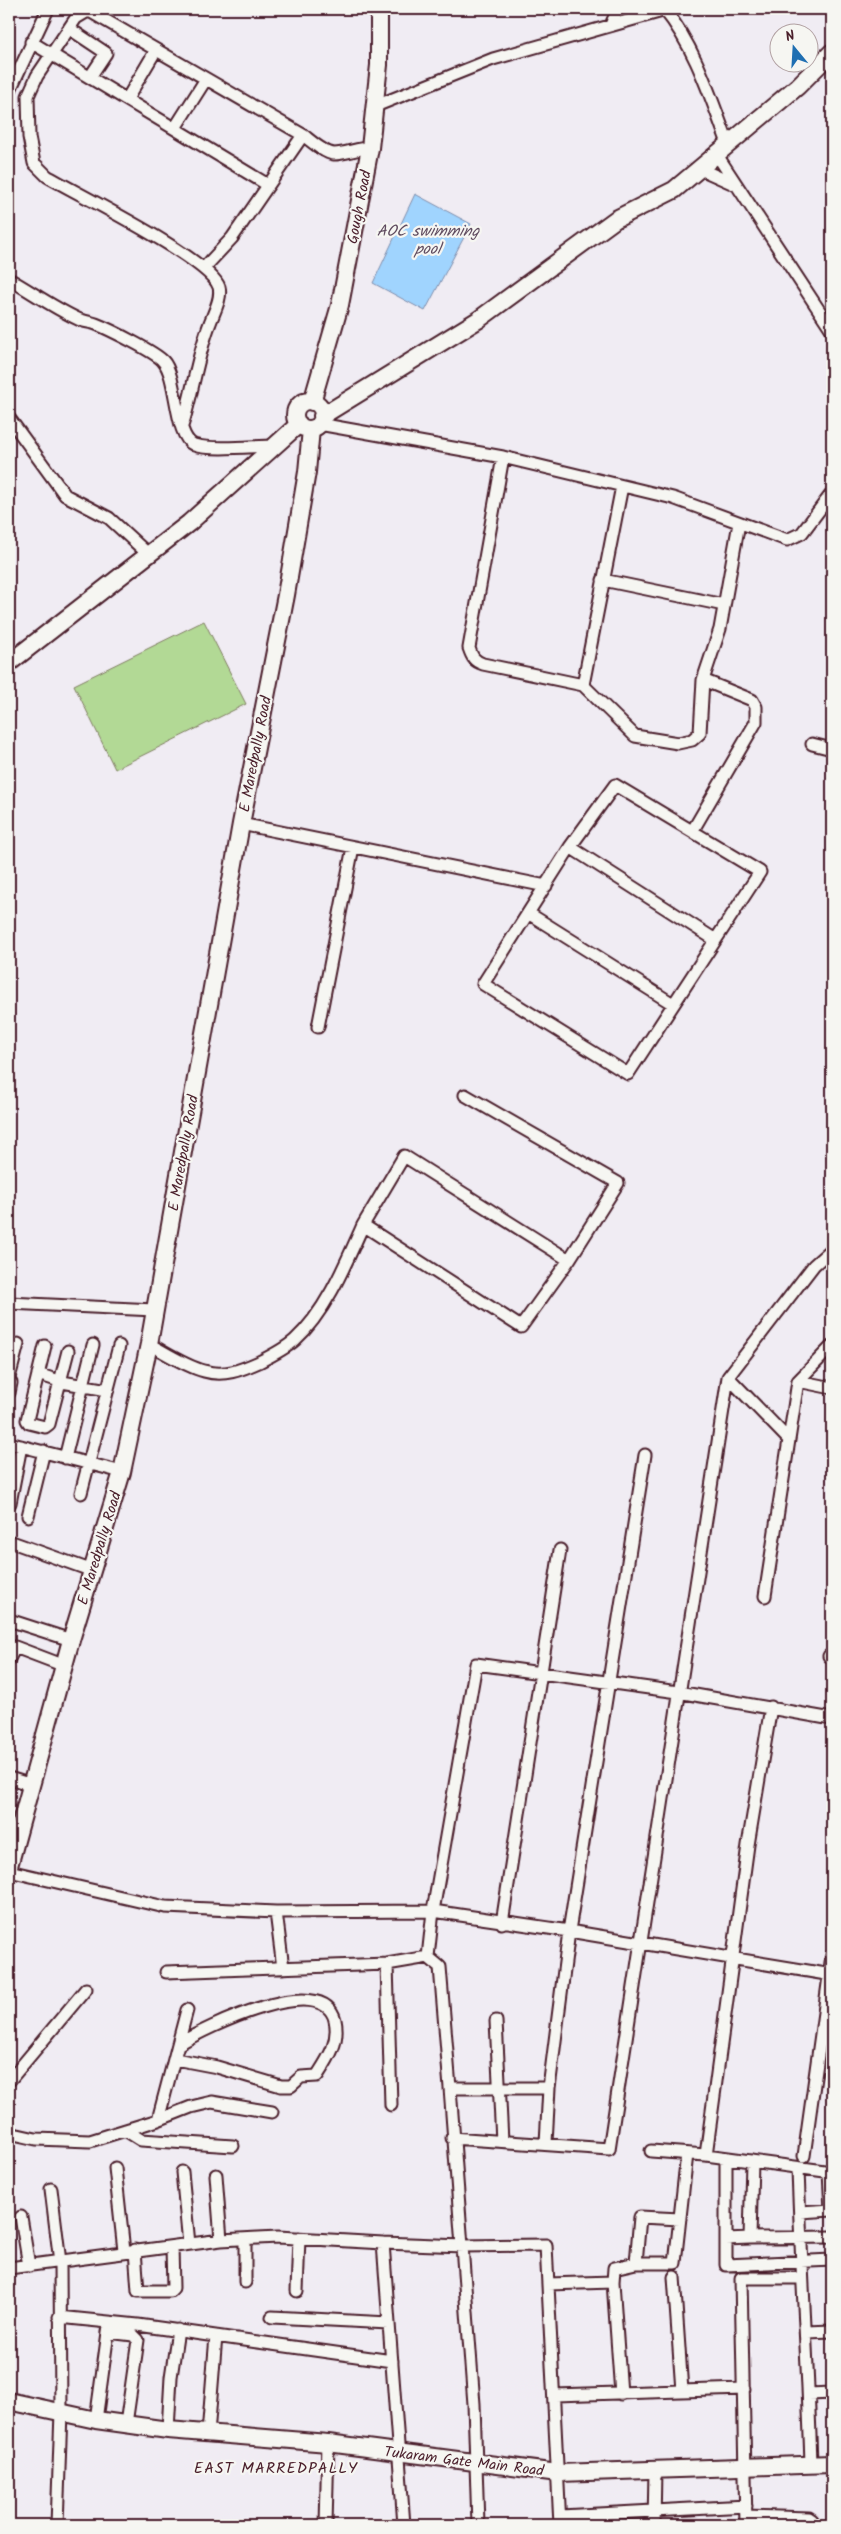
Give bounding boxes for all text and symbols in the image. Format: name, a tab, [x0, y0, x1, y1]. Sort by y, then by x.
north arrow	[768, 22, 818, 72]
text: N	[783, 25, 798, 48]
street label: Gough Road	[341, 168, 379, 246]
water label: AOC swimming pool	[377, 219, 481, 262]
street label: E Maredpally Road	[233, 694, 279, 814]
street label: E Maredpally Road	[162, 1093, 206, 1213]
street label: E Maredpally Road	[71, 1488, 129, 1608]
street label: Tukaram Gate Main Road	[383, 2440, 546, 2484]
district label: EAST MARREDPALLY	[194, 2456, 358, 2481]

